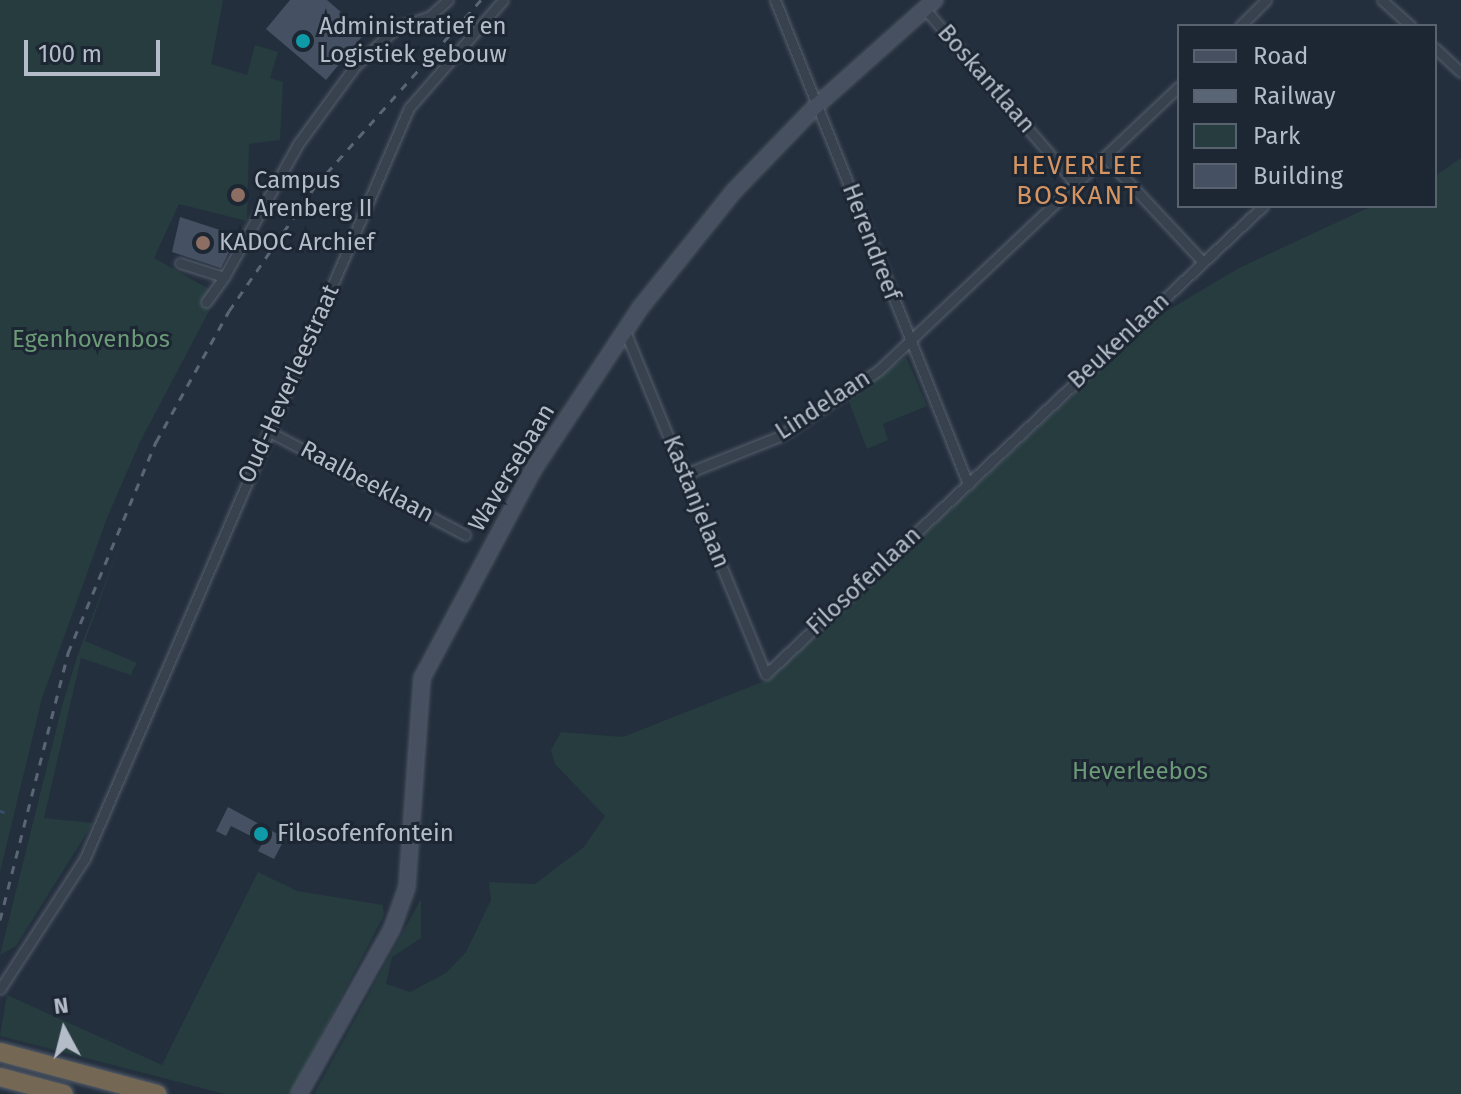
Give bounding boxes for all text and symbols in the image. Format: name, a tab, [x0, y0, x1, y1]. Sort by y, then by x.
place label: Administratief en Logistiek gebouw	[319, 13, 507, 69]
street label: Boskantlaan	[931, 19, 1041, 139]
scale bar	[28, 24, 164, 74]
legend	[1177, 24, 1437, 208]
marker: Administratief en Logistiek gebouw	[294, 32, 312, 50]
text: 100 m	[38, 40, 102, 68]
text: Road	[1253, 42, 1308, 70]
text: Railway	[1253, 82, 1336, 110]
text: Park	[1253, 122, 1300, 150]
district label: HEVERLEE BOSKANT	[1012, 150, 1144, 212]
text: Building	[1253, 162, 1343, 190]
place label: Campus Arenberg II	[254, 167, 373, 223]
street label: Herendreef	[836, 180, 906, 304]
marker: Campus Arenberg II	[229, 186, 247, 204]
place label: KADOC Archief	[219, 229, 374, 257]
marker: KADOC Archief	[194, 234, 212, 252]
street label: Oud-Heverleestraat	[232, 280, 346, 488]
street label: Beukenlaan	[1062, 287, 1176, 395]
park label: Egenhovenbos	[12, 326, 170, 354]
street label: Lindelaan	[770, 364, 876, 446]
street label: Waversebaan	[463, 399, 561, 537]
street label: Kastanjelaan	[656, 432, 736, 572]
street label: Raalbeeklaan	[295, 435, 439, 529]
street label: Filosofenlaan	[801, 521, 927, 641]
park label: Heverleebos	[1072, 758, 1208, 786]
place label: Filosofenfontein	[277, 820, 454, 848]
marker: Filosofenfontein	[252, 825, 270, 843]
north arrow	[24, 990, 104, 1070]
text: N	[52, 991, 70, 1020]

